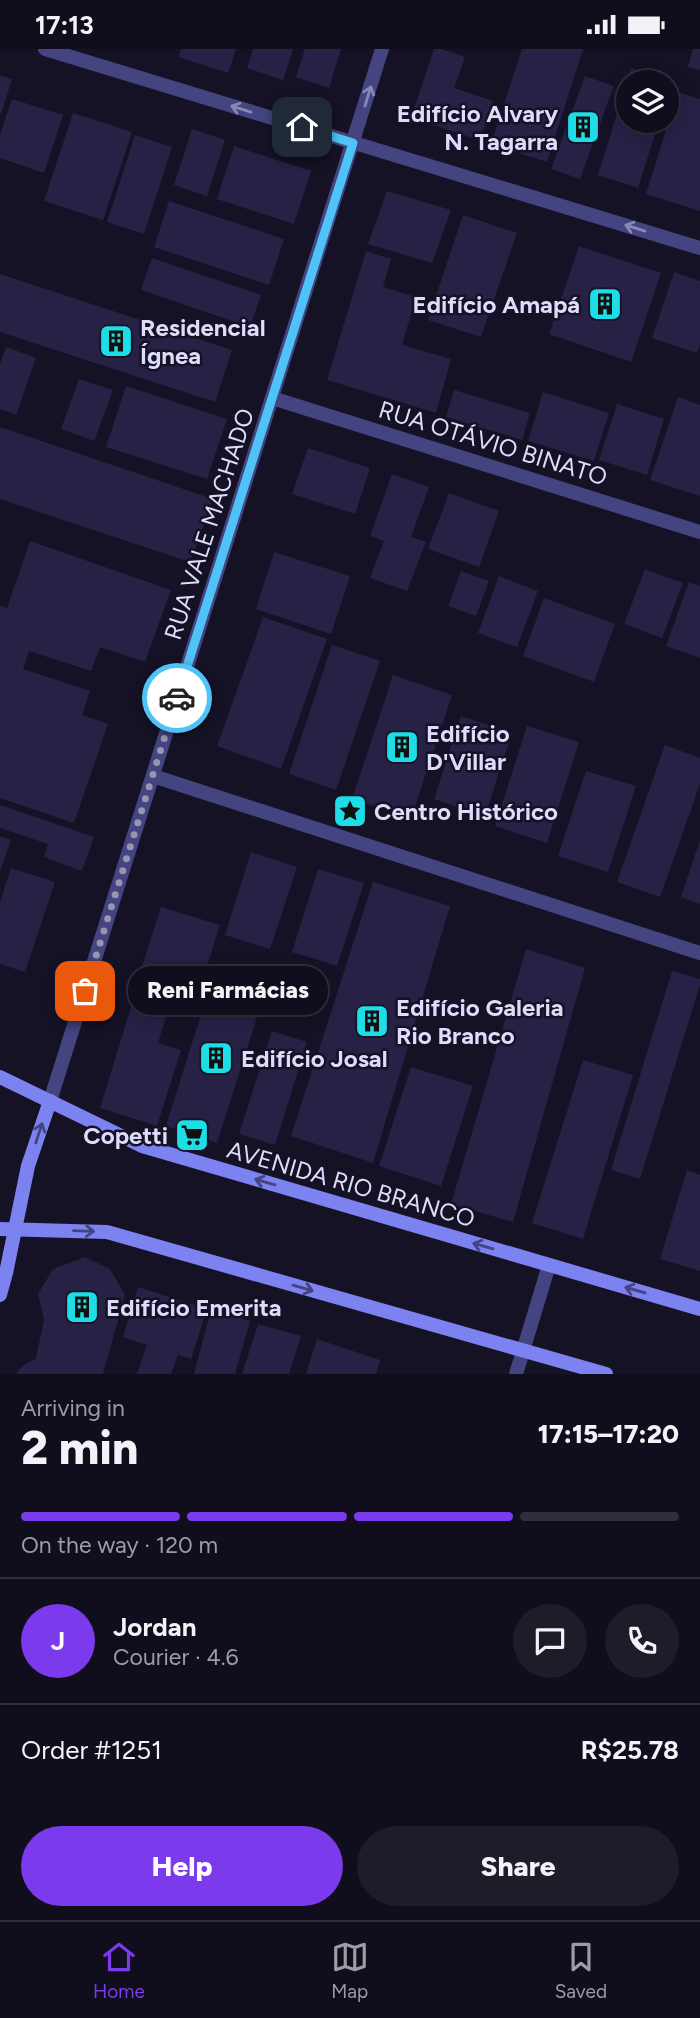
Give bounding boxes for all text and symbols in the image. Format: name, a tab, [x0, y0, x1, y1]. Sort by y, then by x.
text: 17:13	[35, 9, 94, 41]
map controls	[616, 70, 679, 133]
button: layers	[616, 70, 679, 133]
one-way arrow	[362, 85, 375, 107]
pin	[272, 97, 332, 157]
place label: Edifício Alvary N. Tagarra	[397, 99, 558, 156]
one-way arrow	[230, 101, 252, 114]
icon: home	[283, 108, 321, 146]
building icon: Edifício Alvary N. Tagarra	[564, 108, 602, 146]
one-way arrow	[624, 221, 646, 233]
building icon: Edifício Amapá	[586, 285, 624, 323]
place label: Edifício Amapá	[413, 290, 580, 319]
place label: Residencial Ígnea	[140, 313, 266, 370]
building icon: Residencial Ígnea	[97, 322, 135, 360]
street label: RUA OTÁVIO BINATO	[375, 394, 611, 492]
street label: RUA VALE MACHADO	[158, 405, 260, 643]
courier	[142, 663, 212, 733]
icon: car	[158, 679, 196, 717]
place label: Edifício D'Villar	[426, 719, 510, 776]
building icon: Edifício D'Villar	[383, 728, 421, 766]
place icon: Centro Histórico	[331, 792, 369, 830]
place label: Centro Histórico	[374, 797, 558, 826]
pin	[55, 961, 115, 1021]
callout: Reni Farmácias	[127, 967, 326, 1016]
icon: bag	[66, 972, 104, 1010]
text: Reni Farmácias	[147, 976, 309, 1004]
place label: Edifício Galeria Rio Branco	[396, 993, 563, 1050]
building icon: Edifício Galeria Rio Branco	[353, 1002, 391, 1040]
building icon: Edifício Josal	[197, 1039, 235, 1077]
place label: Edifício Josal	[241, 1044, 388, 1073]
supermarket icon: Copetti	[173, 1116, 211, 1154]
place label: Copetti	[83, 1121, 168, 1150]
one-way arrow	[34, 1123, 46, 1145]
street label: AVENIDA RIO BRANCO	[224, 1135, 478, 1233]
one-way arrow	[254, 1175, 276, 1188]
one-way arrow	[72, 1224, 95, 1238]
one-way arrow	[472, 1239, 495, 1252]
one-way arrow	[292, 1282, 314, 1295]
one-way arrow	[624, 1283, 646, 1296]
building icon: Edifício Emerita	[63, 1288, 101, 1326]
place label: Edifício Emerita	[106, 1293, 281, 1322]
text: Arriving in	[21, 1394, 125, 1422]
text: 17:15–17:20	[538, 1418, 679, 1450]
text: 2 min	[21, 1420, 138, 1476]
text: On the way · 120 m	[21, 1531, 218, 1559]
button: chat	[513, 1604, 587, 1678]
button: phone	[605, 1604, 679, 1678]
text: Jordan	[113, 1611, 196, 1643]
text: J	[51, 1625, 65, 1657]
text: Courier · 4.6	[113, 1643, 239, 1671]
text: Order #1251	[21, 1734, 162, 1766]
text: R$25.78	[581, 1734, 679, 1766]
button: Help	[21, 1826, 343, 1906]
button: Share	[357, 1826, 679, 1906]
tab: Home	[93, 1938, 145, 2003]
tab: Map	[331, 1938, 369, 2003]
tab: Saved	[555, 1938, 607, 2003]

